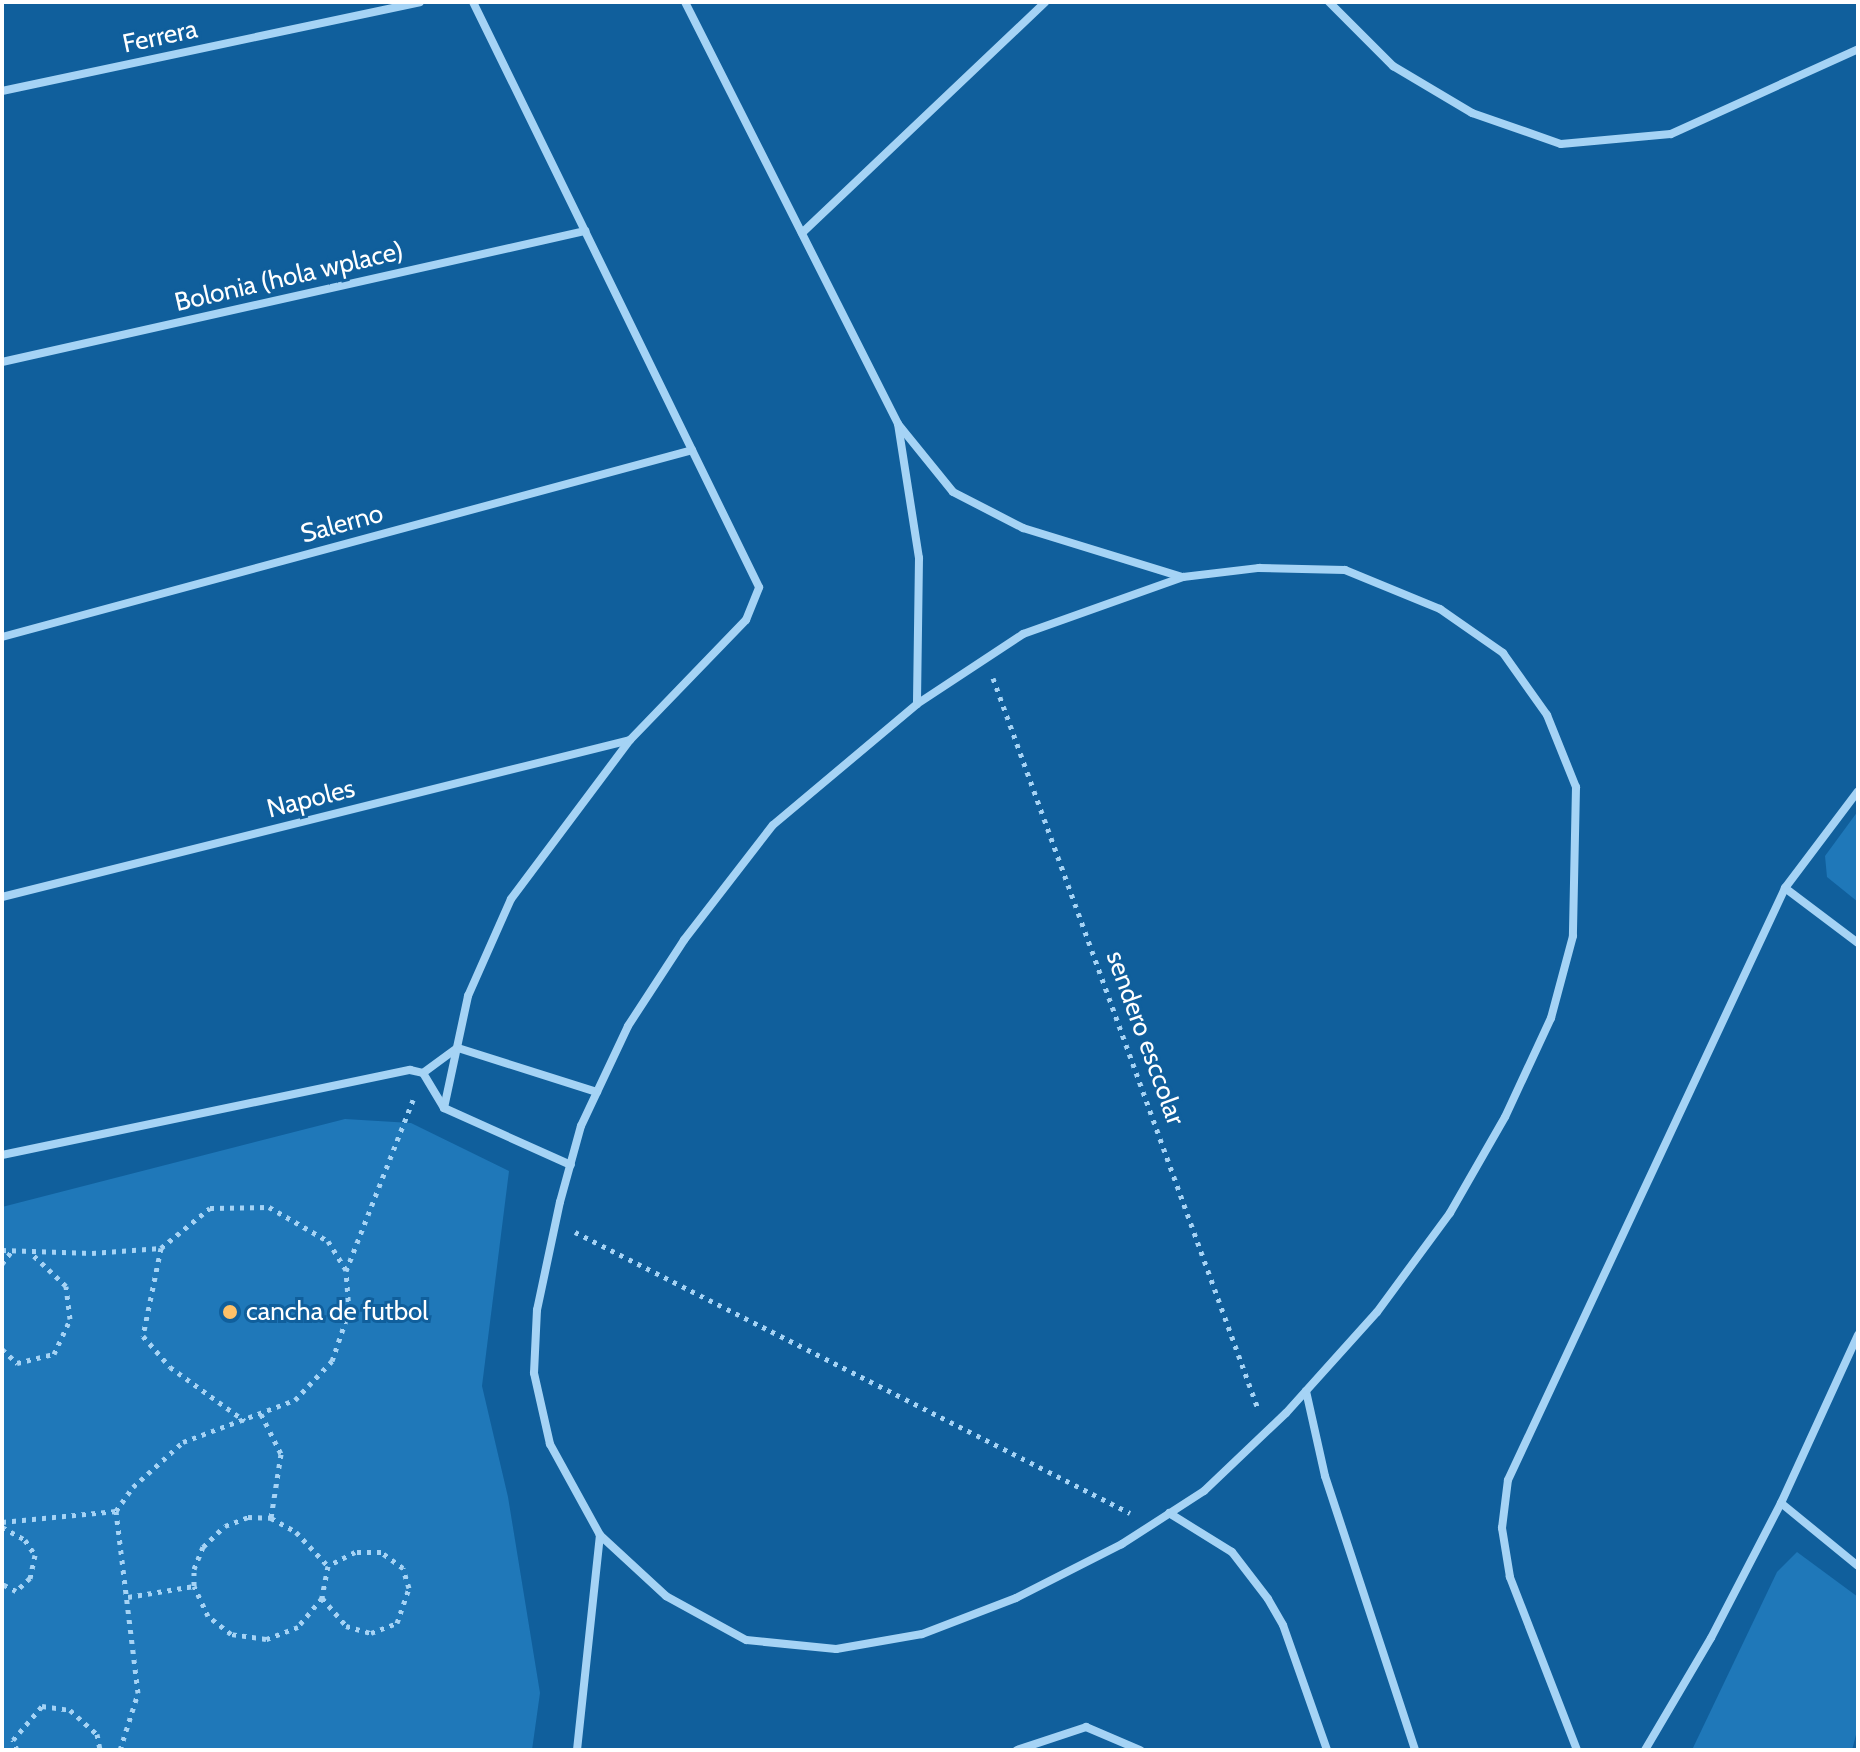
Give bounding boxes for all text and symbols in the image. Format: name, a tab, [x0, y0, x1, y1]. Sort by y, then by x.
street label: Ferrera	[120, 14, 200, 60]
street label: Bolonia (hola wplace)	[172, 235, 406, 319]
street label: Salerno	[297, 498, 387, 550]
street label: Napoles	[264, 773, 358, 825]
street label: sendero esccolar	[1099, 947, 1191, 1129]
place label: cancha de futbol	[246, 1296, 428, 1328]
marker: cancha de futbol	[221, 1303, 239, 1321]

